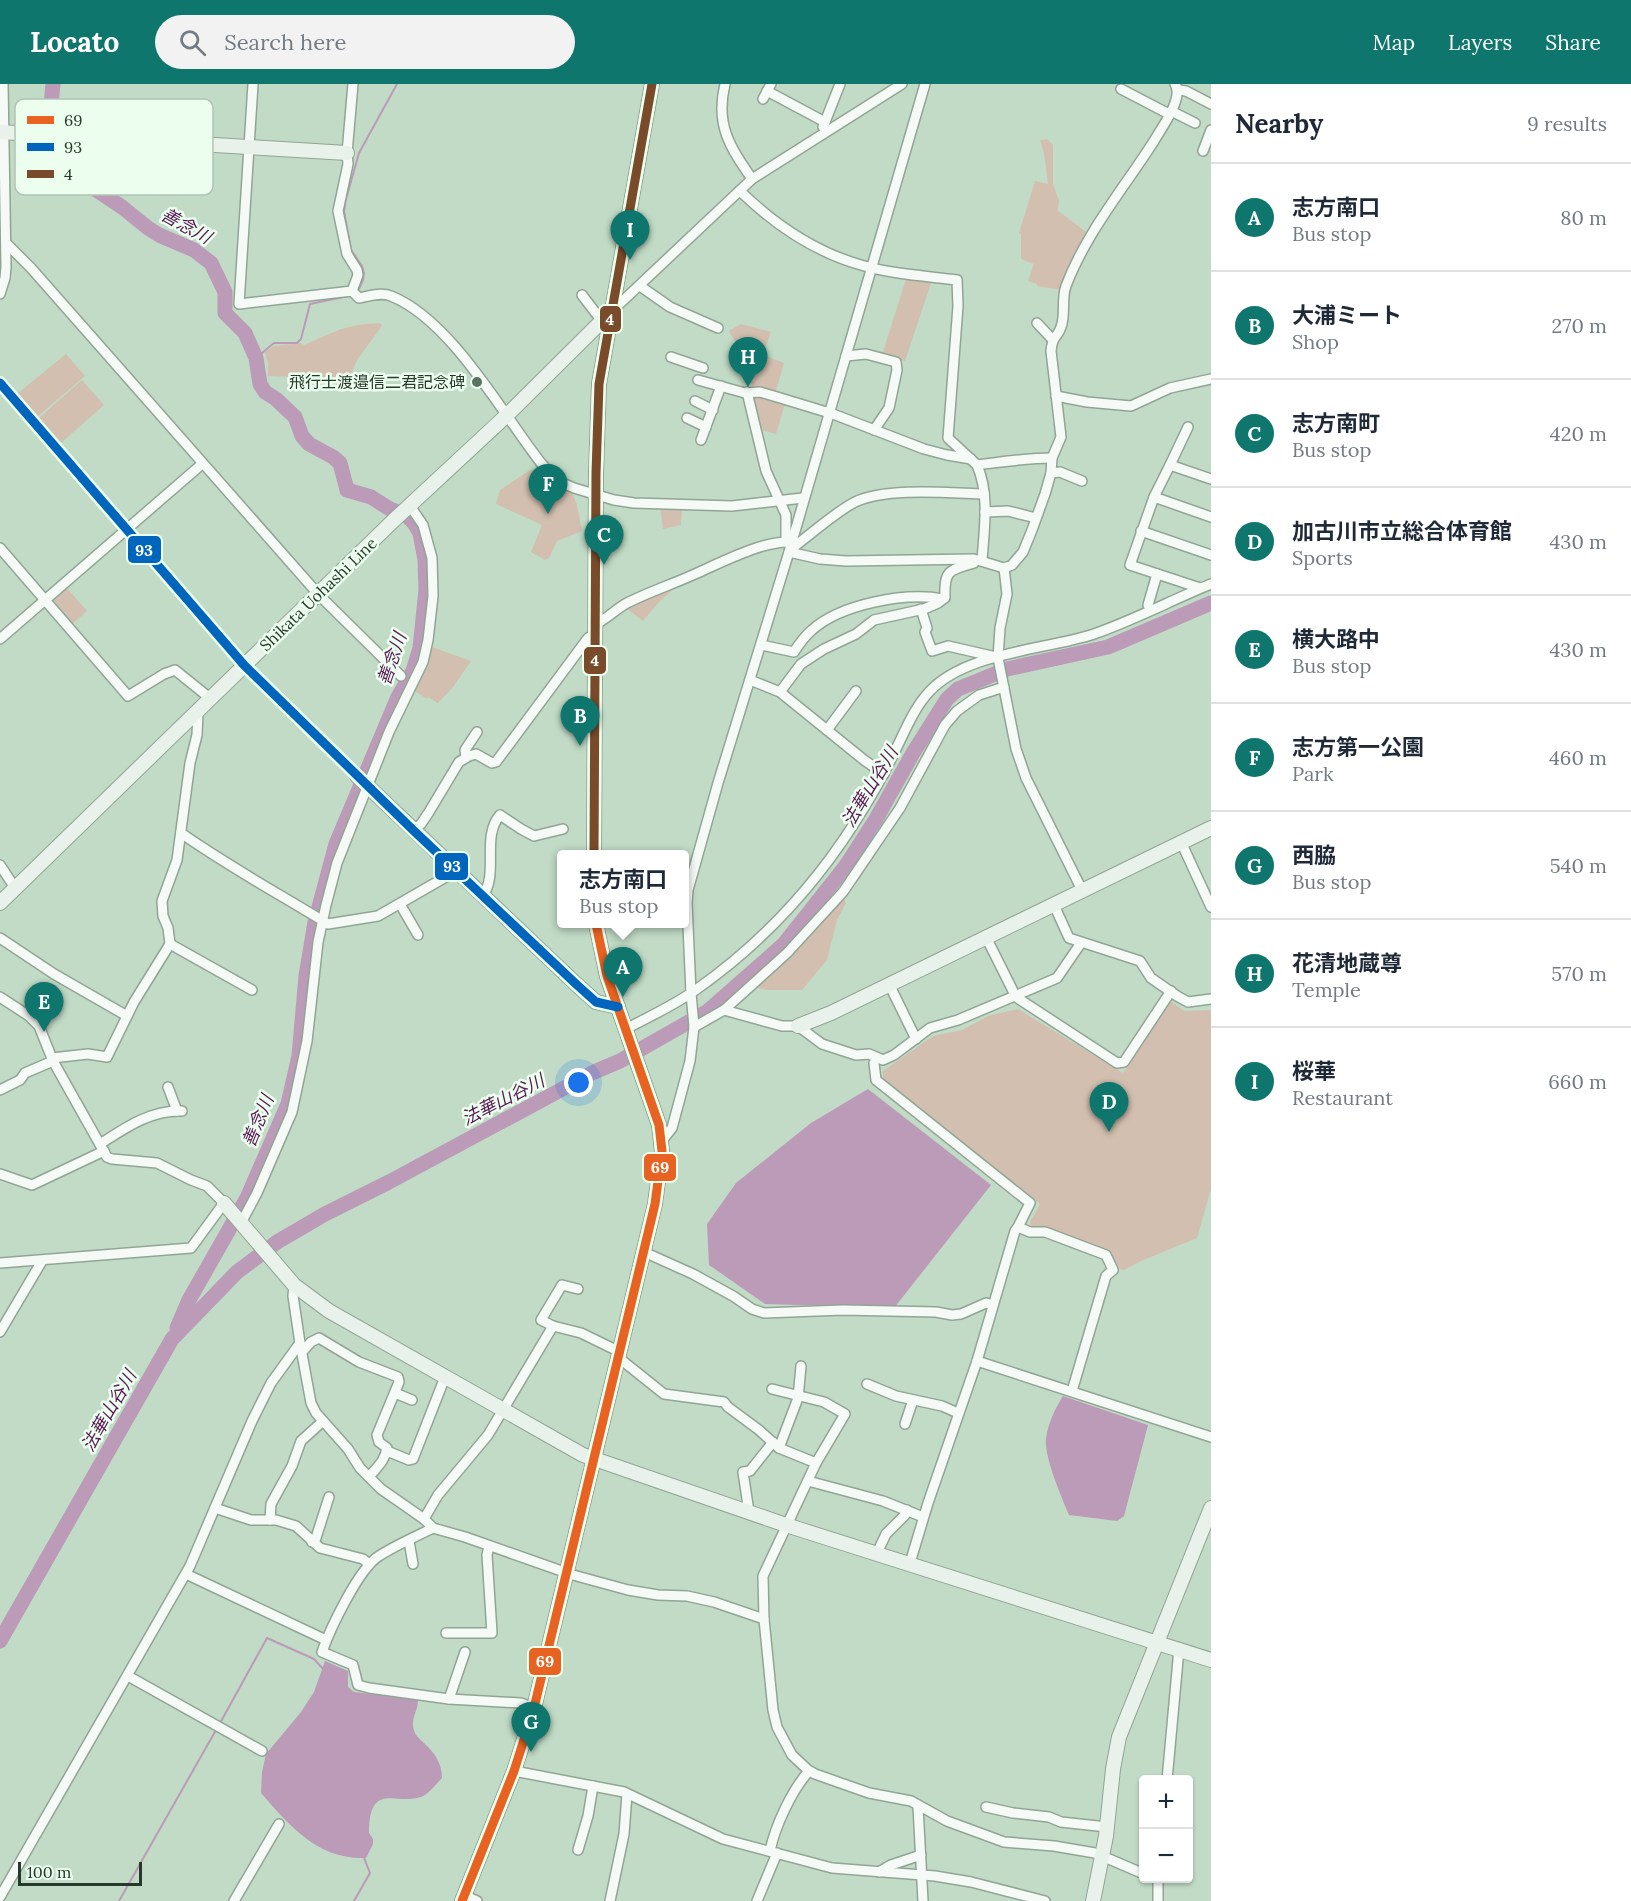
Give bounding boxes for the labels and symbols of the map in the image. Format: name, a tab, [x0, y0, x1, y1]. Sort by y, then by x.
legend	[15, 99, 213, 195]
text: 69	[64, 110, 83, 130]
text: 93	[64, 137, 82, 157]
text: 4	[64, 164, 73, 184]
water label: 善念川	[157, 202, 217, 250]
pin: I	[610, 210, 650, 260]
line badge: 4	[599, 305, 622, 333]
text: 4	[606, 309, 615, 329]
pin: H	[728, 338, 768, 387]
place label: 飛行士渡邉信二君記念碑	[289, 372, 465, 392]
marker: 飛行士渡邉信二君記念碑	[470, 375, 484, 389]
pin: F	[528, 464, 568, 514]
pin: C	[584, 516, 624, 565]
street label: Shikata Uohashi Line	[255, 533, 381, 655]
line badge: 93	[127, 535, 162, 564]
text: 93	[135, 540, 153, 560]
water label: 善念川	[372, 628, 412, 688]
line badge: 4	[583, 646, 607, 675]
text: 4	[591, 650, 600, 670]
pin: B	[560, 696, 600, 746]
water label: 法華山谷川	[837, 741, 904, 831]
line badge: 93	[434, 852, 469, 881]
text: 93	[443, 856, 461, 876]
pin: A	[604, 948, 642, 997]
pin: E	[24, 982, 63, 1032]
water label: 法華山谷川	[457, 1068, 550, 1130]
your location	[564, 1068, 593, 1097]
pin: D	[1090, 1082, 1128, 1132]
water label: 善念川	[237, 1090, 279, 1150]
line badge: 69	[643, 1153, 677, 1182]
text: 69	[651, 1157, 669, 1177]
water label: 法華山谷川	[76, 1364, 142, 1455]
line badge: 69	[528, 1647, 562, 1676]
text: 69	[536, 1651, 554, 1671]
pin: G	[512, 1702, 550, 1752]
scale bar	[18, 1859, 142, 1886]

